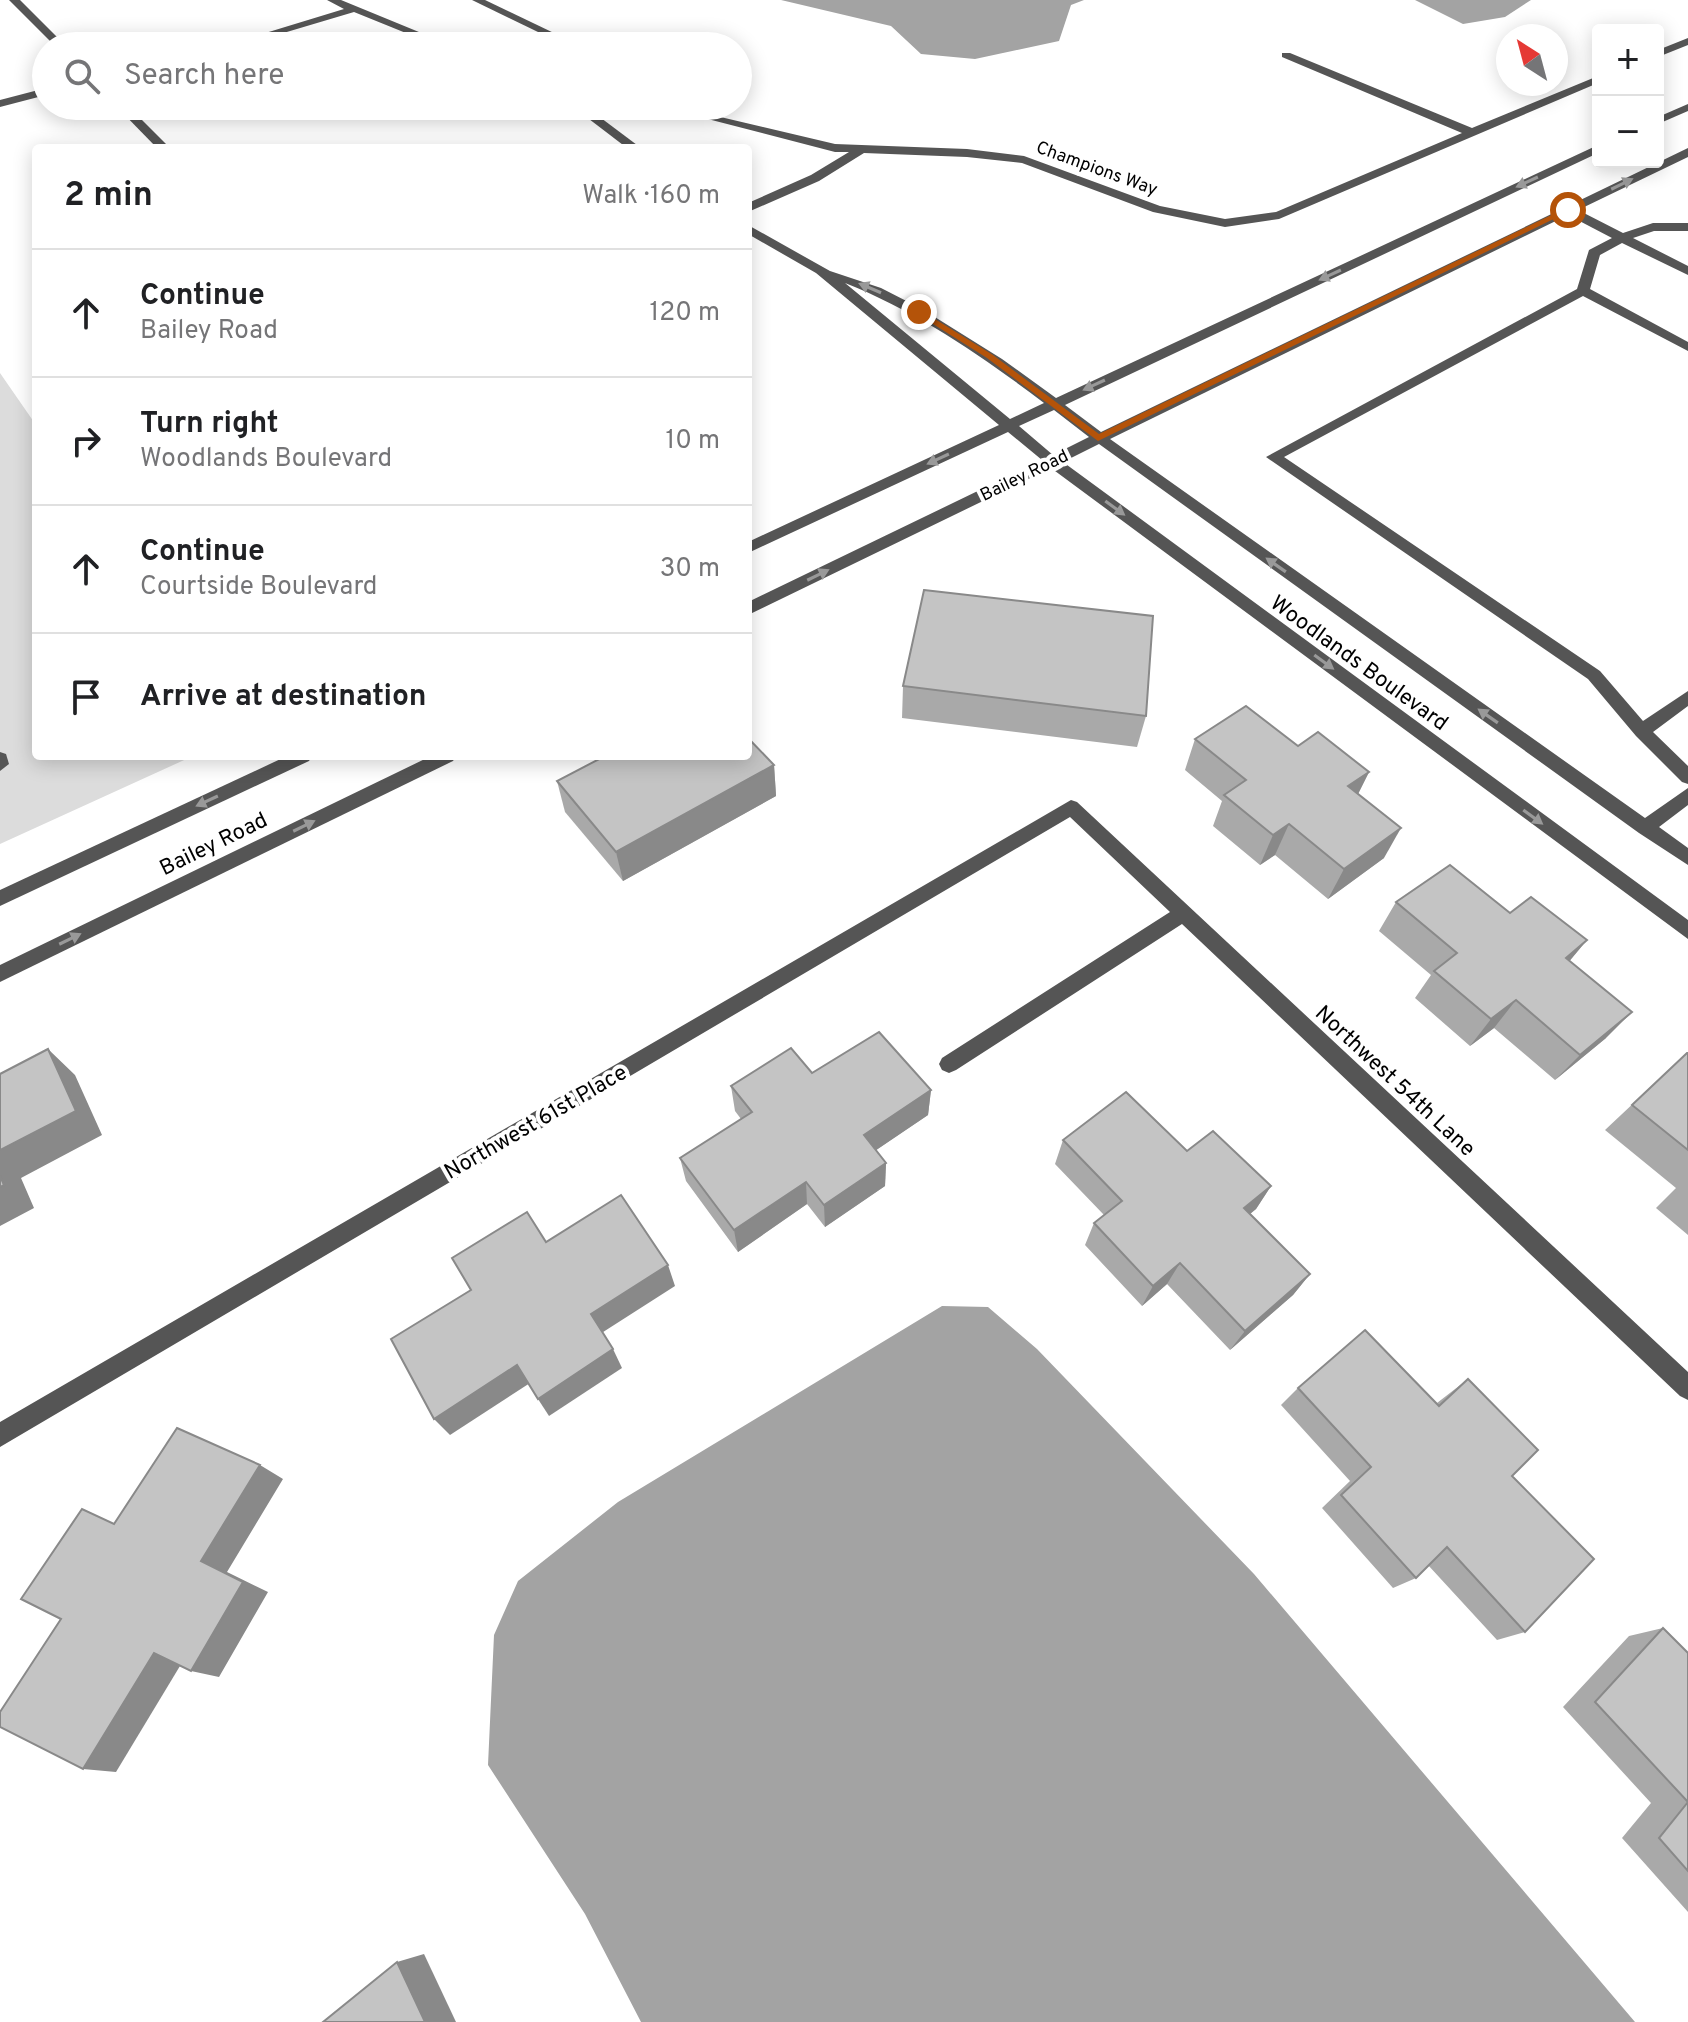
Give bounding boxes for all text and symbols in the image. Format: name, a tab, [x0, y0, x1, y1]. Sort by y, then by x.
north arrow	[1496, 24, 1568, 96]
map controls	[1592, 24, 1664, 168]
button: +	[1592, 24, 1664, 96]
search box	[32, 32, 752, 120]
icon: search	[60, 54, 104, 98]
text: Search here	[124, 58, 284, 95]
button: −	[1592, 96, 1664, 168]
street label: Champions Way	[1032, 137, 1160, 202]
text: 2 min	[64, 175, 153, 218]
one-way arrow	[1516, 175, 1539, 189]
one-way arrow	[1610, 177, 1633, 191]
text: Walk · 160 m	[582, 180, 720, 213]
route start	[1550, 192, 1586, 228]
one-way arrow	[1318, 268, 1341, 282]
text: Continue	[140, 278, 265, 315]
one-way arrow	[858, 281, 882, 294]
icon: ahead	[64, 291, 108, 335]
route end	[901, 294, 937, 330]
text: 120 m	[650, 297, 720, 330]
text: Bailey Road	[140, 315, 278, 348]
one-way arrow	[1083, 378, 1106, 392]
text: Turn right	[140, 406, 278, 443]
icon: right	[64, 419, 108, 463]
text: 10 m	[665, 425, 720, 458]
text: Woodlands Boulevard	[140, 443, 392, 476]
street label: Bailey Road	[977, 445, 1073, 508]
one-way arrow	[926, 452, 950, 466]
one-way arrow	[1104, 499, 1125, 515]
text: Continue	[140, 534, 265, 571]
icon: ahead	[64, 547, 108, 591]
text: 30 m	[660, 553, 720, 586]
one-way arrow	[1265, 558, 1286, 573]
one-way arrow	[807, 568, 830, 582]
text: Courtside Boulevard	[140, 571, 377, 604]
street label: Woodlands Boulevard	[1264, 590, 1453, 738]
one-way arrow	[1313, 654, 1335, 670]
icon: arrive	[64, 675, 108, 719]
text: Arrive at destination	[140, 679, 426, 716]
one-way arrow	[1477, 709, 1498, 724]
one-way arrow	[196, 794, 219, 808]
street label: Bailey Road	[156, 808, 272, 883]
one-way arrow	[1523, 808, 1543, 824]
one-way arrow	[292, 819, 315, 833]
one-way arrow	[59, 933, 82, 946]
street label: Northwest 54th Lane	[1309, 1001, 1480, 1163]
street label: Northwest 61st Place	[440, 1060, 632, 1186]

